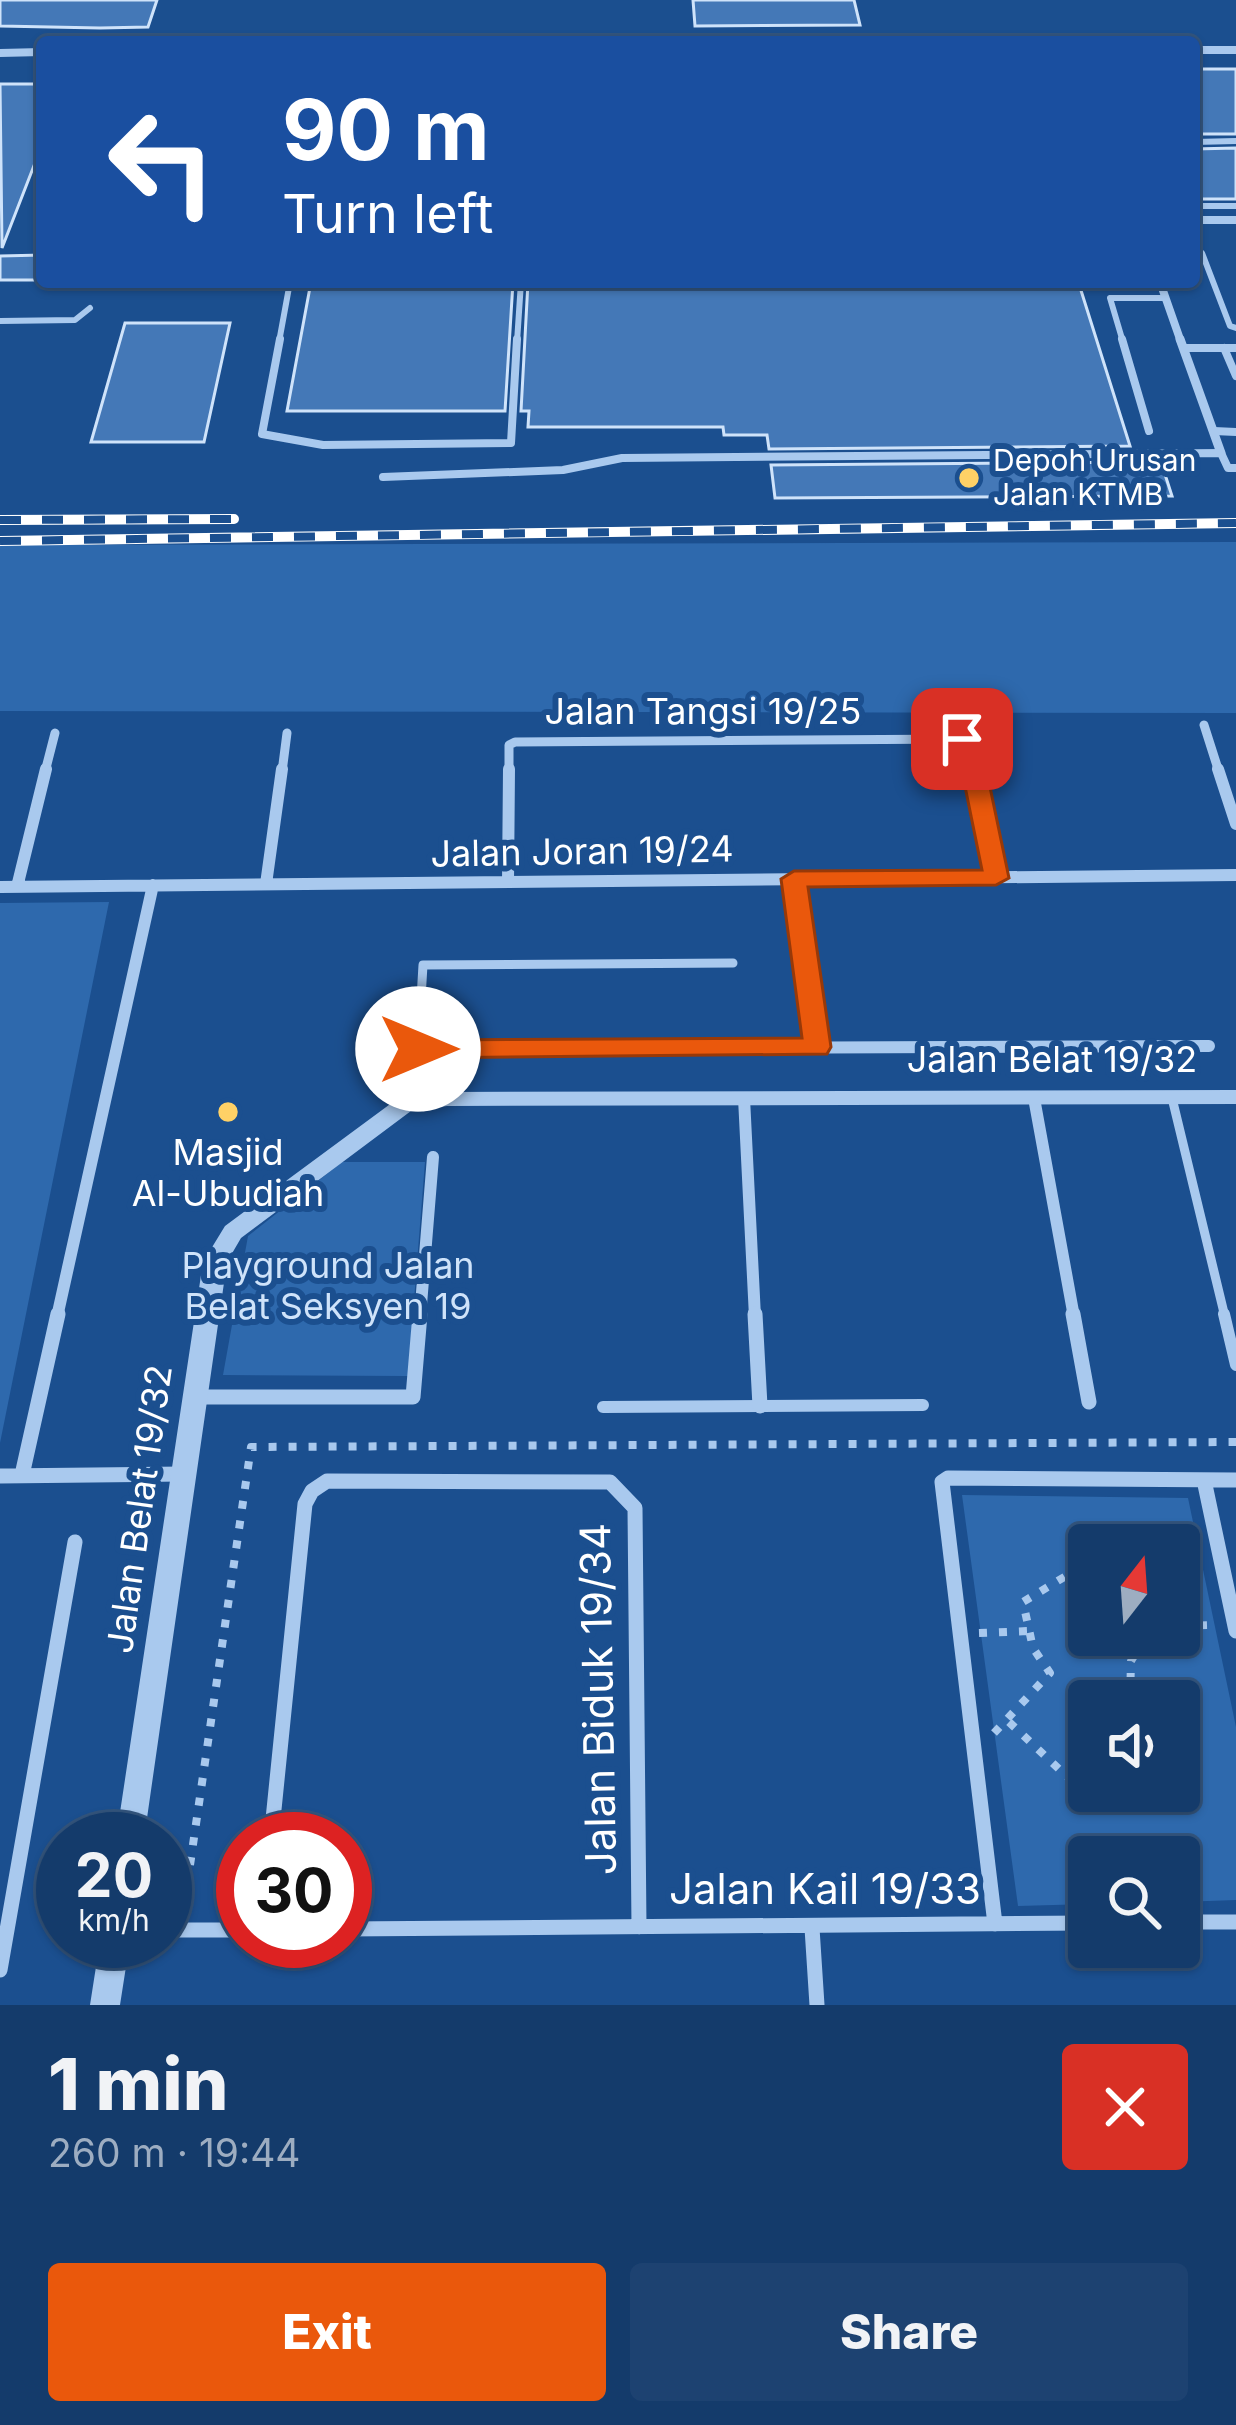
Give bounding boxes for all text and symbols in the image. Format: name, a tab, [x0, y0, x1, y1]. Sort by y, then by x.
text: 90 m	[282, 79, 490, 180]
icon: left	[84, 84, 240, 240]
text: Turn left	[282, 181, 493, 246]
place label: Depoh Urusan Jalan KTMB	[993, 442, 1196, 512]
marker: Depoh Urusan Jalan KTMB	[956, 465, 982, 491]
pin	[911, 688, 1013, 790]
street label: Jalan Tangsi 19/25	[545, 689, 861, 733]
icon: arrive	[929, 706, 995, 772]
street label: Jalan Joran 19/24	[430, 826, 734, 876]
position arrow	[355, 986, 481, 1112]
street label: Jalan Belat 19/32	[907, 1037, 1197, 1081]
marker: Masjid Al-Ubudiah	[215, 1099, 241, 1125]
place label: Masjid Al-Ubudiah	[132, 1130, 324, 1215]
park label: Playground Jalan Belat Seksyen 19	[181, 1243, 475, 1328]
street label: Jalan Belat 19/32	[97, 1362, 181, 1656]
street label: Jalan Biduk 19/34	[569, 1522, 626, 1876]
north arrow	[1068, 1524, 1200, 1656]
map controls	[1068, 1524, 1200, 1968]
button: sound	[1068, 1680, 1200, 1812]
speed limit sign: 30	[216, 1812, 372, 1968]
button: search	[1068, 1836, 1200, 1968]
text: 20	[75, 1839, 153, 1911]
street label: Jalan Kail 19/33	[669, 1863, 981, 1914]
text: km/h	[78, 1902, 150, 1938]
text: 1 min	[48, 2040, 228, 2127]
button: close	[1062, 2044, 1188, 2170]
text: 260 m · 19:44	[48, 2129, 301, 2176]
button: Exit	[48, 2263, 606, 2401]
button: Share	[630, 2263, 1188, 2401]

